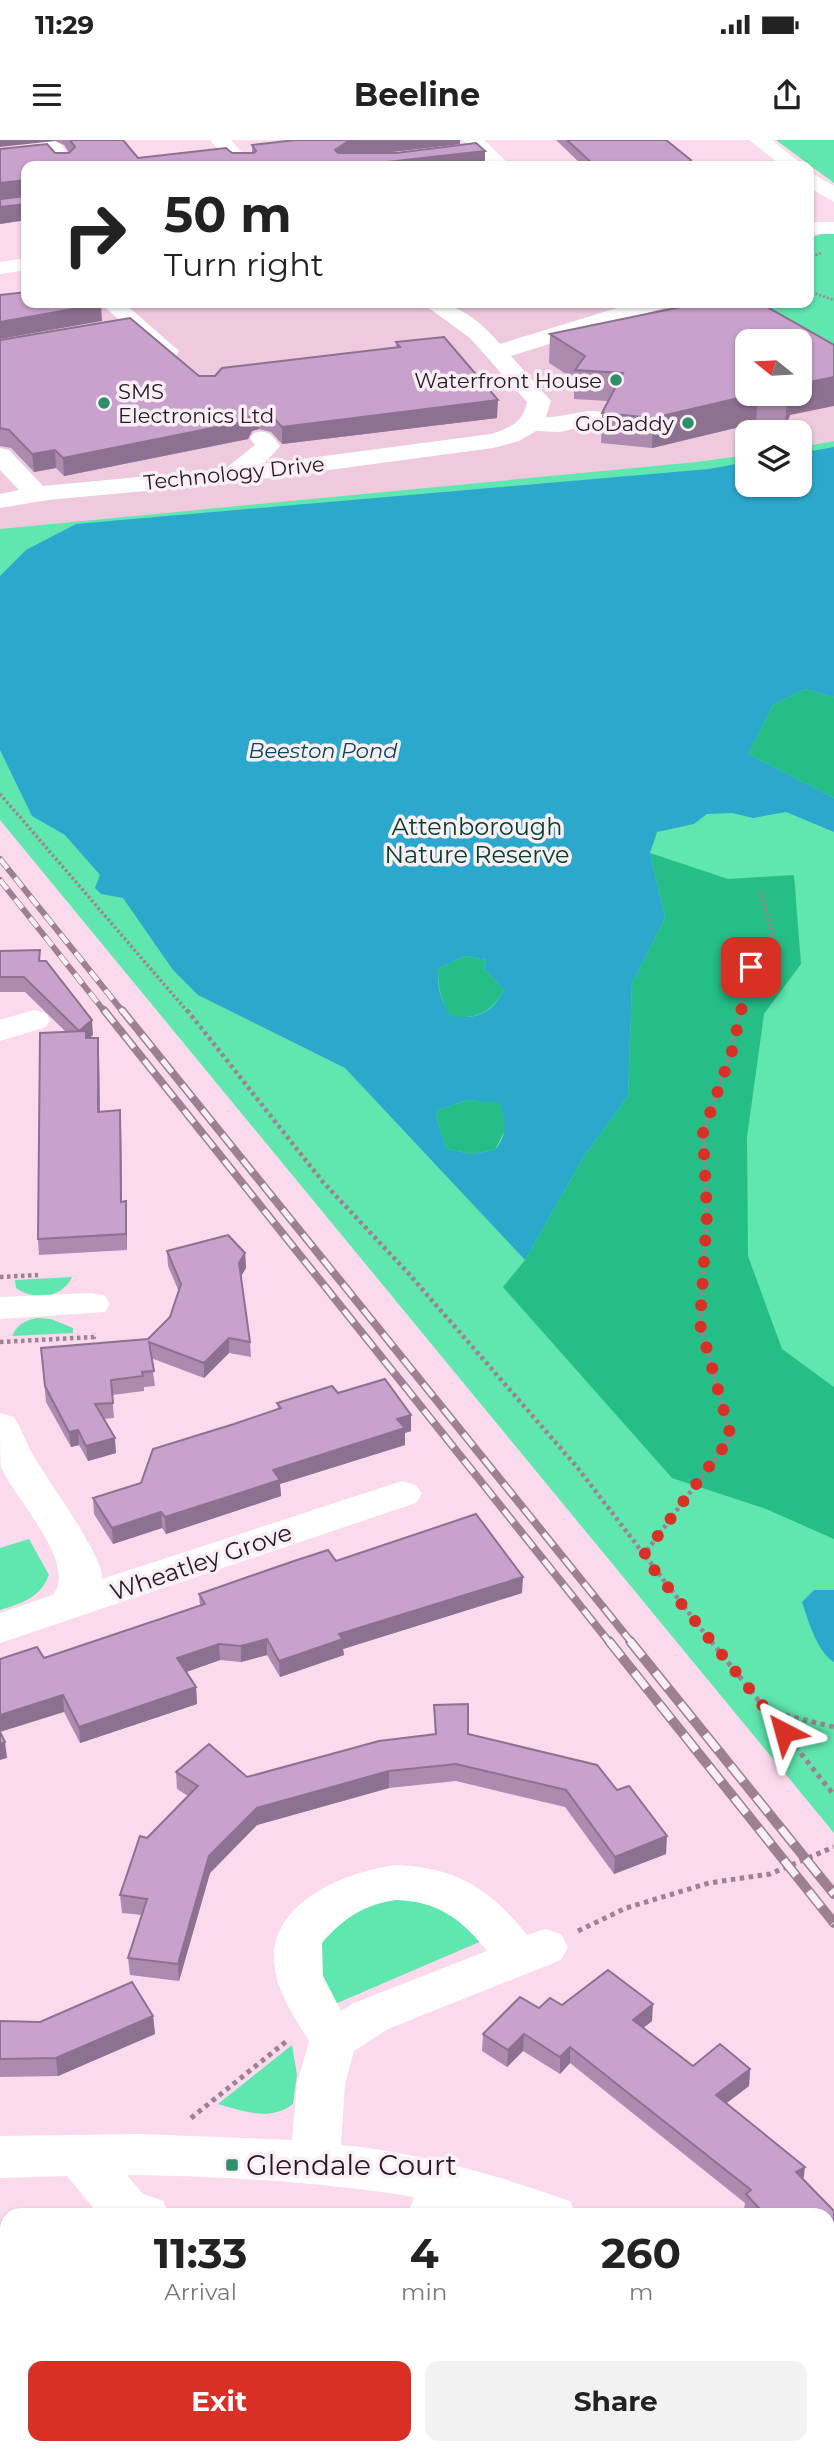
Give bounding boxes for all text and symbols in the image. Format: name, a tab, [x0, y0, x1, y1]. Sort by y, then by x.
text: 11:29	[35, 9, 94, 41]
text: Beeline	[354, 75, 480, 114]
icon: menu	[28, 76, 66, 114]
icon: share	[768, 76, 806, 114]
text: 50 m	[164, 185, 292, 244]
icon: right	[49, 189, 140, 280]
text: Turn right	[164, 245, 324, 284]
north arrow	[735, 329, 812, 406]
map controls	[735, 329, 812, 497]
place label: Waterfront House	[414, 368, 602, 393]
marker: Waterfront House	[608, 372, 624, 388]
place label: SMS Electronics Ltd	[118, 379, 274, 428]
marker: SMS Electronics Ltd	[96, 395, 112, 411]
place label: GoDaddy	[575, 411, 675, 436]
marker: GoDaddy	[680, 415, 696, 431]
button: layers	[735, 420, 812, 497]
street label: Technology Drive	[142, 451, 326, 495]
water label: Beeston Pond	[249, 738, 398, 763]
park label: Attenborough Nature Reserve	[385, 812, 569, 869]
pin	[721, 937, 781, 997]
icon: arrive	[732, 948, 770, 986]
street label: Wheatley Grove	[106, 1517, 296, 1607]
position arrow	[747, 1695, 821, 1769]
place label: Glendale Court	[246, 2148, 457, 2182]
marker: Glendale Court	[224, 2157, 240, 2173]
text: 11:33	[154, 2227, 247, 2279]
text: 4	[410, 2227, 439, 2279]
text: 260	[601, 2227, 681, 2279]
text: Arrival	[164, 2278, 237, 2306]
text: min	[401, 2278, 447, 2306]
text: m	[629, 2278, 653, 2306]
button: Exit	[28, 2361, 411, 2441]
button: Share	[425, 2361, 807, 2441]

